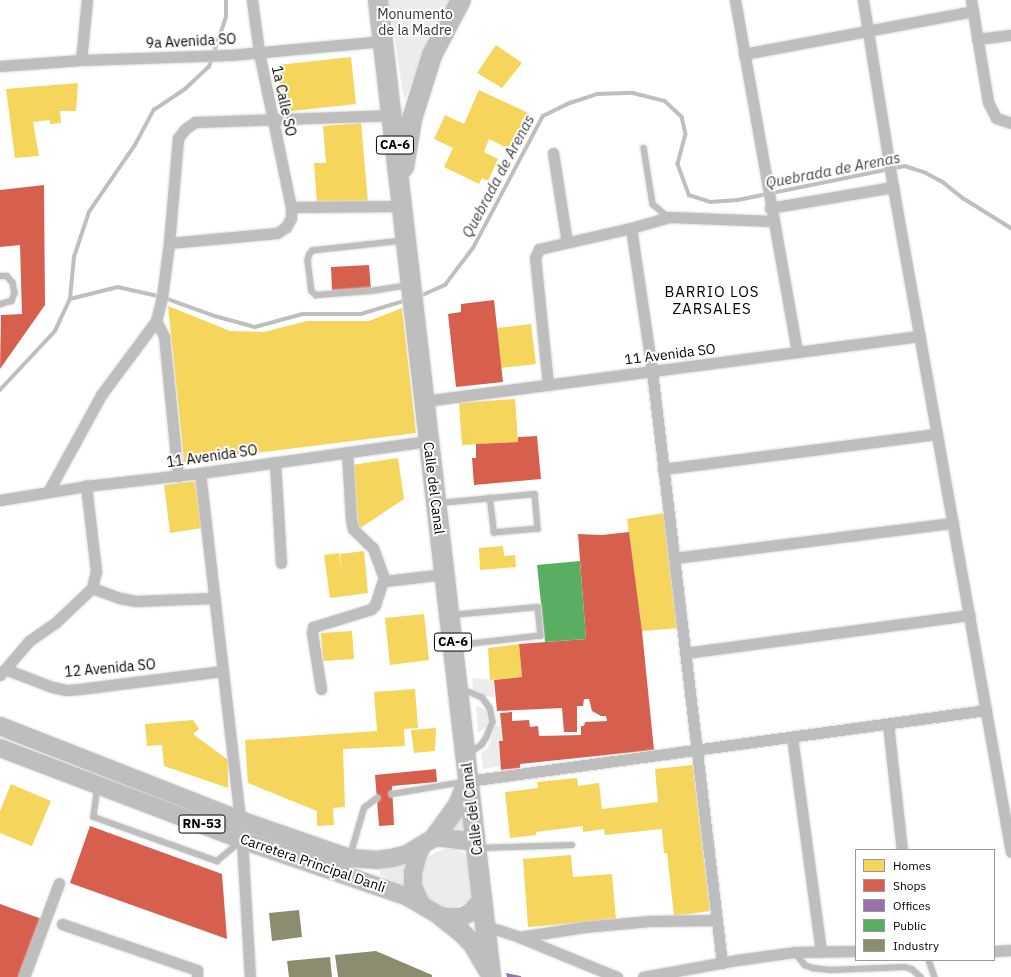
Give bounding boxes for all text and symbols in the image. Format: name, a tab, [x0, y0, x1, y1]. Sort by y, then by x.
park label: Monumento de la Madre	[377, 6, 453, 38]
street label: 9a Avenida SO	[145, 30, 237, 52]
street label: 1a Calle SO	[268, 64, 300, 138]
water label: Quebrada de Arenas	[458, 111, 538, 241]
road number: CA-6	[375, 134, 415, 156]
water label: Quebrada de Arenas	[764, 148, 902, 192]
district label: BARRIO LOS ZARSALES	[664, 282, 760, 317]
street label: 11 Avenida SO	[623, 340, 717, 368]
street label: 11 Avenida SO	[165, 441, 259, 471]
street label: Calle del Canal	[420, 441, 448, 535]
road number: CA-6	[433, 631, 473, 653]
street label: 12 Avenida SO	[64, 656, 156, 680]
street label: Calle del Canal	[458, 762, 486, 856]
road number: RN-53	[178, 813, 226, 835]
street label: Carretera Principal Danli	[238, 830, 388, 896]
legend	[855, 849, 995, 961]
text: Homes	[893, 858, 931, 873]
text: Shops	[893, 878, 926, 893]
text: Offices	[893, 898, 931, 913]
text: Public	[893, 918, 926, 933]
text: Industry	[893, 938, 939, 953]

